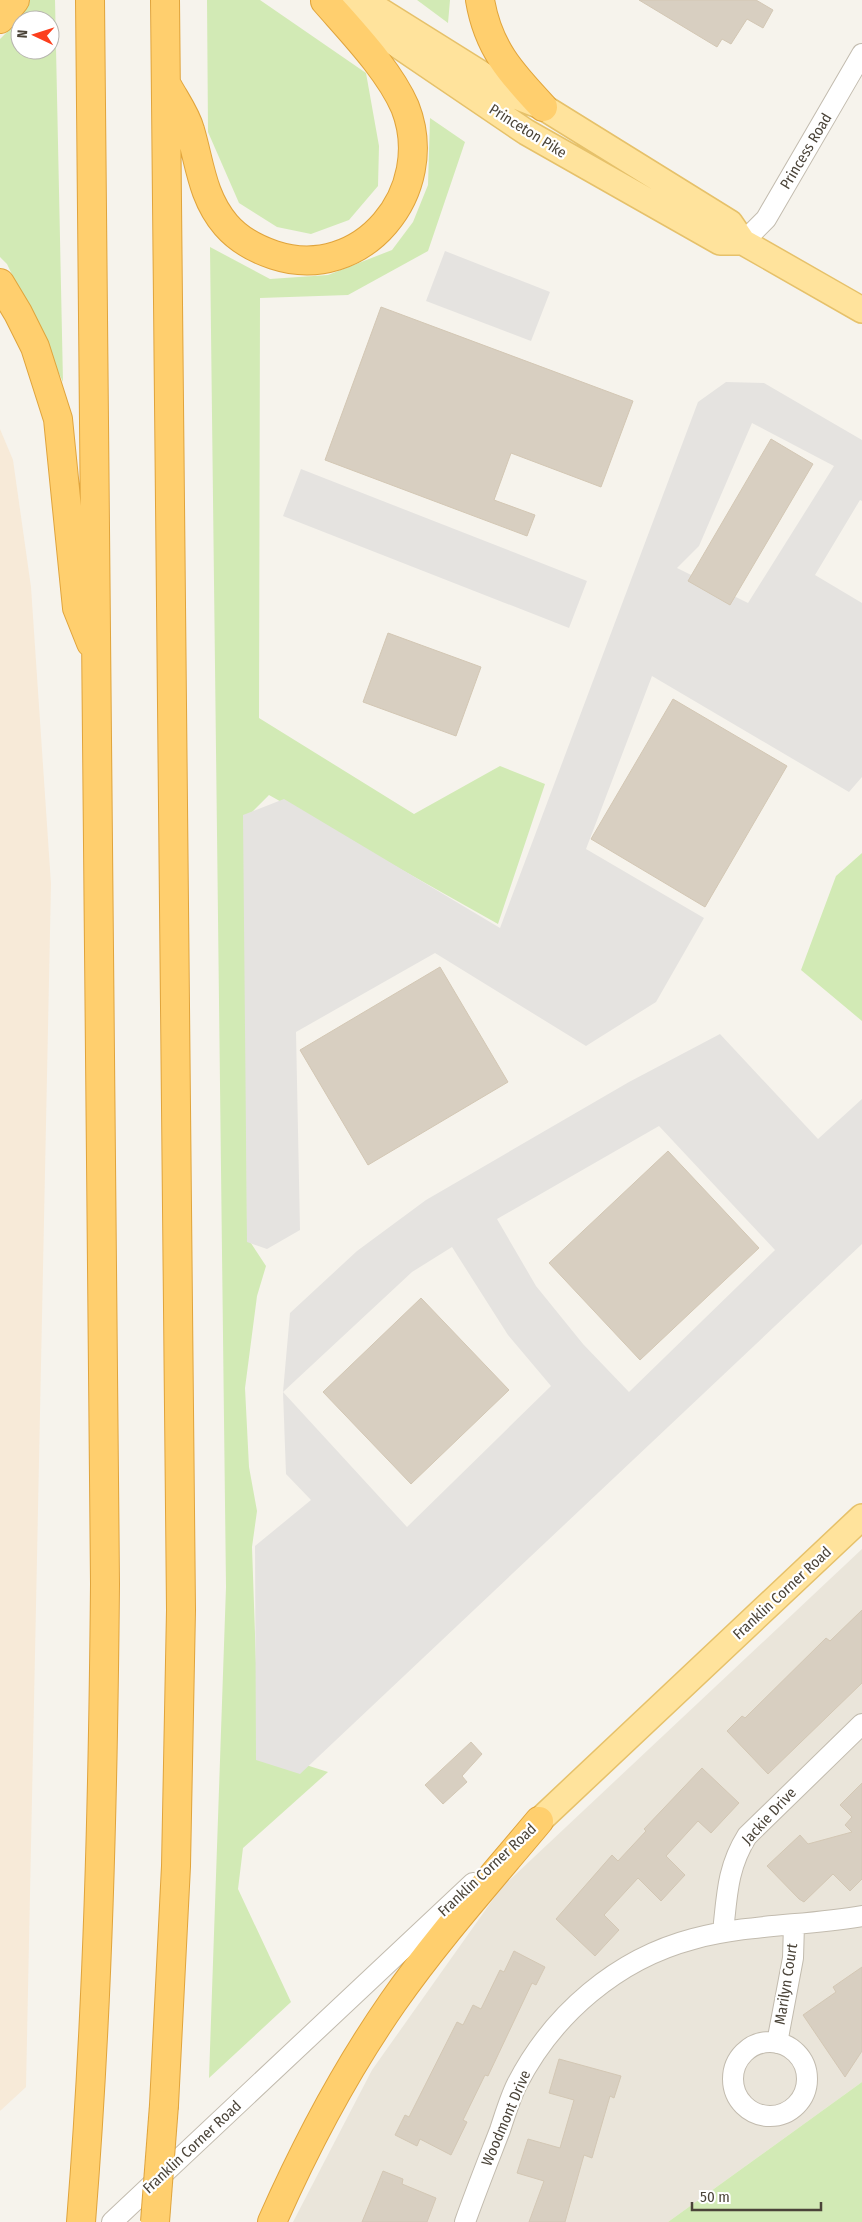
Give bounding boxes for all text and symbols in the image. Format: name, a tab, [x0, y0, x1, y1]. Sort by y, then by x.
north arrow	[10, 10, 60, 60]
text: N	[14, 29, 31, 39]
street label: Princeton Pike	[486, 100, 570, 162]
street label: Princess Road	[776, 110, 836, 192]
street label: Franklin Corner Road	[729, 1543, 835, 1643]
street label: Jackie Drive	[738, 1784, 800, 1848]
street label: Franklin Corner Road	[434, 1820, 540, 1920]
street label: Marilyn Court	[771, 1942, 801, 2026]
street label: Woodmont Drive	[478, 2067, 534, 2169]
street label: Franklin Corner Road	[139, 2097, 245, 2197]
scale bar	[692, 2180, 821, 2212]
text: 50 m	[700, 2188, 730, 2206]

